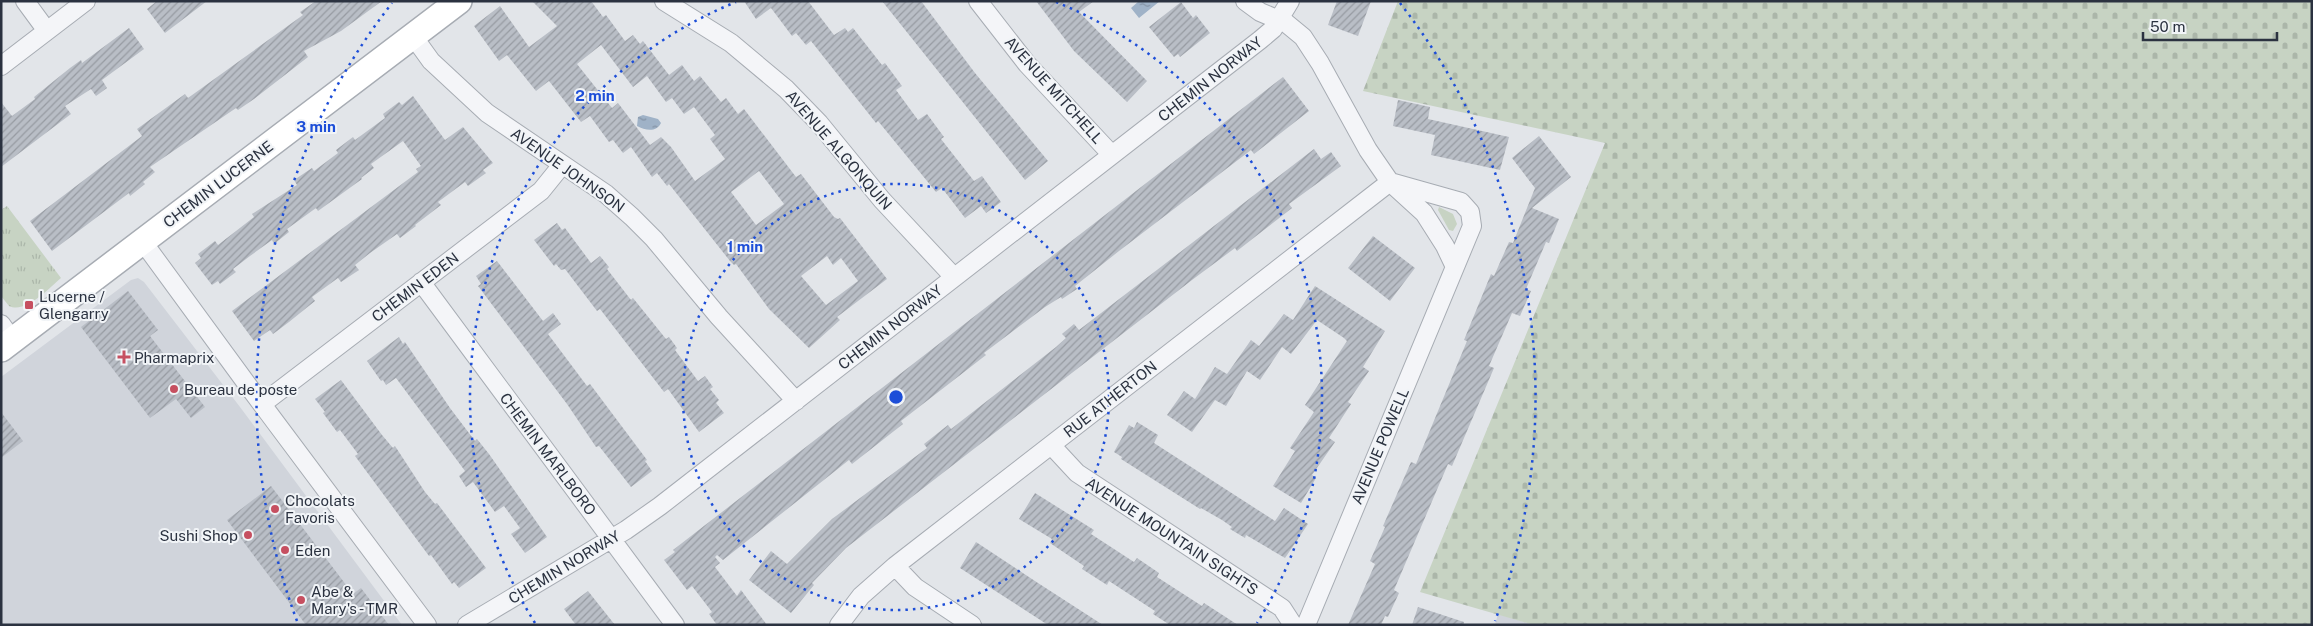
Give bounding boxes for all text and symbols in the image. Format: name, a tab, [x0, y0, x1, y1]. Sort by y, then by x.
scale bar	[2143, 10, 2277, 42]
text: 50 m	[2150, 18, 2185, 35]
street label: AVENUE MITCHELL	[1002, 33, 1106, 147]
street label: CHEMIN NORWAY	[1155, 33, 1265, 125]
text: 2 min	[575, 87, 615, 104]
street label: AVENUE ALGONQUIN	[783, 87, 895, 213]
text: 3 min	[296, 118, 336, 135]
street label: AVENUE JOHNSON	[508, 124, 628, 216]
street label: CHEMIN LUCERNE	[160, 137, 276, 231]
text: 1 min	[727, 238, 763, 255]
street label: CHEMIN EDEN	[368, 249, 462, 325]
street label: CHEMIN NORWAY	[835, 281, 945, 373]
place label: Lucerne / Glengarry	[39, 288, 109, 322]
marker: Lucerne / Glengarry	[23, 299, 35, 311]
place label: Pharmaprix	[134, 349, 215, 366]
marker: Pharmaprix	[118, 351, 130, 363]
street label: RUE ATHERTON	[1060, 357, 1160, 441]
place label: Bureau de poste	[184, 381, 297, 398]
marker: Bureau de poste	[168, 383, 180, 395]
street label: AVENUE POWELL	[1348, 385, 1412, 507]
centre of rings	[887, 388, 905, 406]
street label: CHEMIN MARLBORO	[497, 390, 599, 518]
street label: AVENUE MOUNTAIN SIGHTS	[1083, 474, 1261, 598]
place label: Chocolats Favoris	[285, 492, 355, 526]
marker: Chocolats Favoris	[269, 503, 281, 515]
place label: Sushi Shop	[160, 527, 238, 544]
street label: CHEMIN NORWAY	[505, 527, 623, 607]
marker: Sushi Shop	[242, 529, 254, 541]
place label: Eden	[295, 542, 330, 559]
marker: Eden	[279, 544, 291, 556]
place label: Abe & Mary's - TMR	[311, 583, 398, 617]
marker: Abe & Mary's - TMR	[295, 594, 307, 606]

